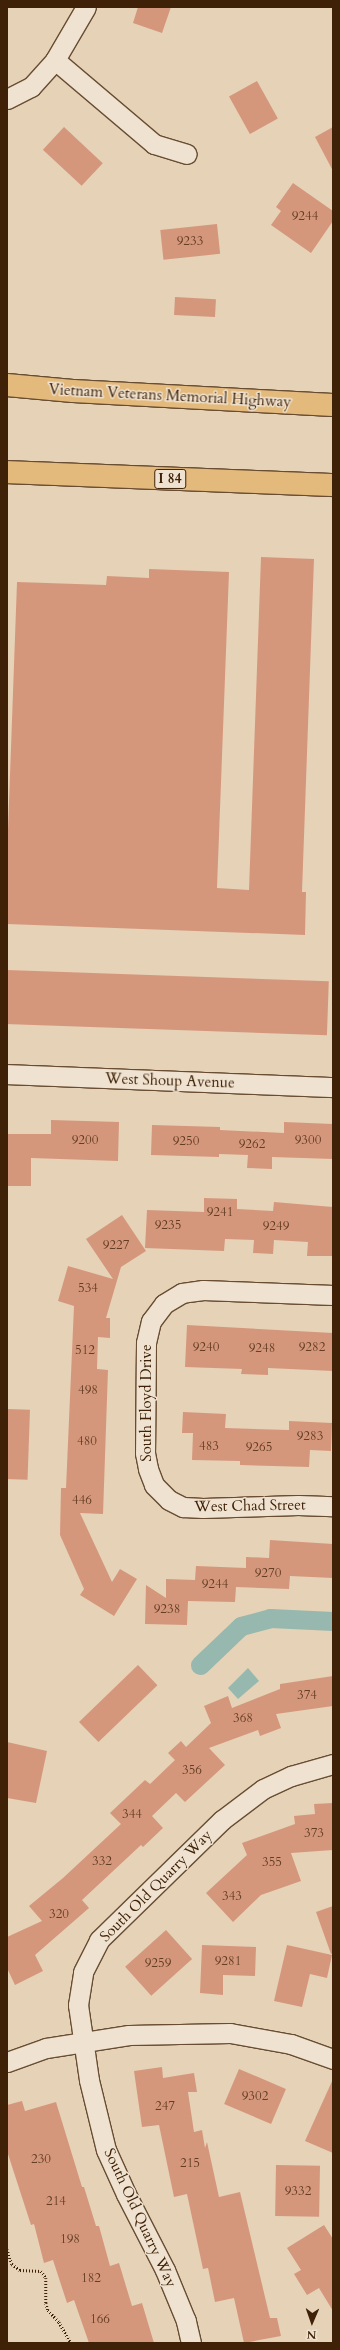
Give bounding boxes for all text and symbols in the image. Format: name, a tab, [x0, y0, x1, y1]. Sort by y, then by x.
house number: 9244	[292, 208, 318, 224]
house number: 9233	[177, 233, 203, 249]
street label: Vietnam Veterans Memorial Highway	[48, 381, 292, 411]
road number: I 84	[154, 467, 186, 491]
street label: West Shoup Avenue	[105, 1070, 235, 1092]
house number: 9200	[72, 1132, 98, 1148]
house number: 9300	[295, 1132, 321, 1148]
house number: 9250	[173, 1133, 199, 1149]
house number: 9262	[239, 1136, 265, 1152]
house number: 9241	[207, 1204, 233, 1220]
house number: 9235	[155, 1217, 181, 1233]
house number: 9249	[263, 1218, 289, 1234]
house number: 9227	[103, 1237, 129, 1253]
house number: 534	[78, 1280, 98, 1296]
house number: 9240	[193, 1339, 219, 1355]
house number: 9282	[299, 1339, 325, 1355]
house number: 9248	[249, 1340, 275, 1356]
house number: 512	[75, 1342, 95, 1358]
street label: South Floyd Drive	[138, 1344, 156, 1462]
house number: 498	[78, 1382, 98, 1398]
house number: 9283	[297, 1428, 323, 1444]
house number: 480	[77, 1433, 97, 1449]
house number: 483	[199, 1438, 219, 1454]
house number: 9265	[246, 1439, 272, 1455]
house number: 446	[72, 1492, 92, 1508]
street label: West Chad Street	[194, 1496, 306, 1516]
house number: 9270	[255, 1565, 281, 1581]
house number: 9244	[202, 1576, 228, 1592]
house number: 9238	[154, 1601, 180, 1617]
house number: 374	[297, 1687, 317, 1703]
house number: 368	[233, 1710, 253, 1726]
house number: 356	[182, 1762, 202, 1778]
house number: 344	[122, 1806, 142, 1822]
house number: 373	[304, 1825, 324, 1841]
street label: South Old Quarry Way	[96, 1826, 216, 1946]
house number: 332	[92, 1853, 112, 1869]
house number: 355	[262, 1854, 282, 1870]
house number: 343	[222, 1888, 242, 1904]
house number: 320	[49, 1906, 69, 1922]
house number: 9281	[215, 1953, 241, 1969]
house number: 9259	[145, 1955, 171, 1971]
house number: 9302	[242, 2088, 268, 2104]
house number: 247	[155, 2098, 175, 2114]
street label: South Old Quarry Way	[100, 2146, 180, 2290]
house number: 230	[31, 2151, 51, 2167]
house number: 215	[180, 2155, 200, 2171]
house number: 9332	[285, 2183, 311, 2199]
house number: 214	[46, 2193, 66, 2209]
house number: 198	[60, 2231, 80, 2247]
house number: 182	[81, 2270, 101, 2286]
north arrow	[292, 2302, 332, 2342]
house number: 166	[90, 2311, 110, 2327]
text: N	[307, 2327, 317, 2342]

